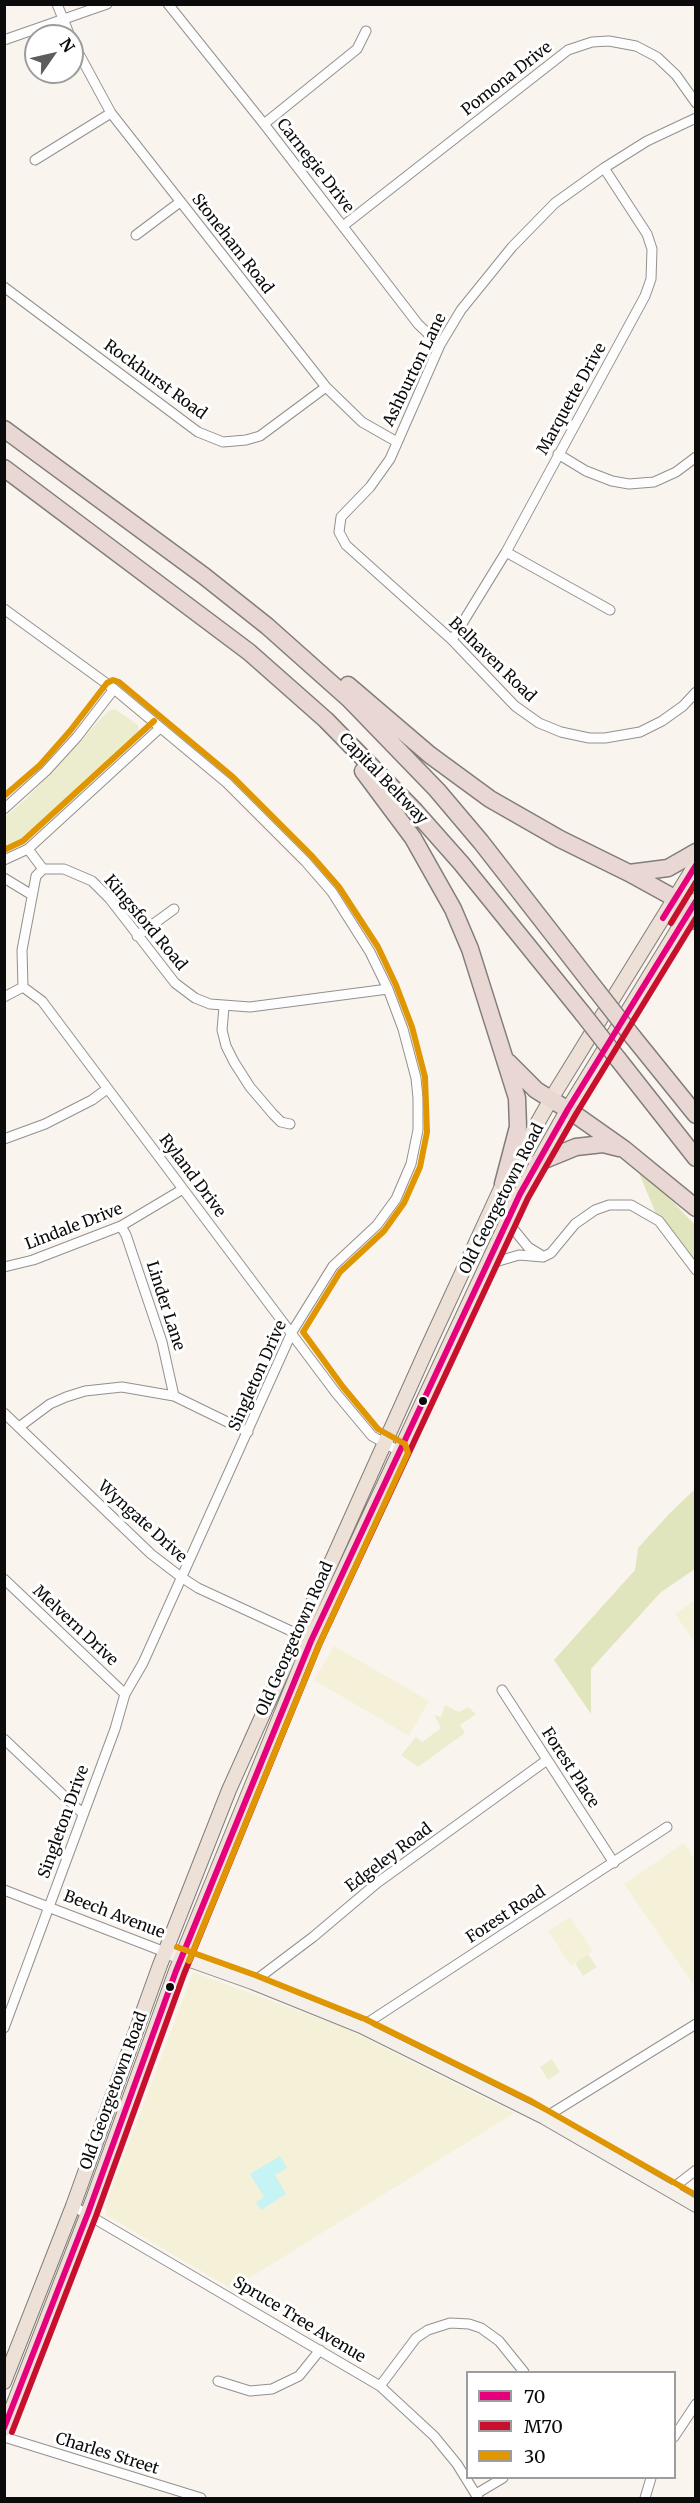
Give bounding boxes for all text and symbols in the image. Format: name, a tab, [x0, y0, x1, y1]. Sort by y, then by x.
north arrow	[24, 24, 84, 84]
text: N	[55, 34, 79, 56]
street label: Pomona Drive	[458, 38, 556, 120]
street label: Carnegie Drive	[272, 115, 358, 217]
street label: Stoneham Road	[187, 190, 277, 298]
street label: Ashburton Lane	[379, 310, 451, 430]
street label: Rockhurst Road	[100, 336, 210, 424]
street label: Marquette Drive	[533, 340, 611, 458]
street label: Belhaven Road	[444, 614, 540, 706]
street label: Capital Beltway	[335, 729, 431, 829]
street label: Kingsford Road	[100, 871, 190, 975]
street label: Old Georgetown Road	[456, 1120, 548, 1278]
street label: Ryland Drive	[155, 1131, 229, 1221]
street label: Lindale Drive	[23, 1200, 125, 1254]
street label: Linder Lane	[142, 1259, 188, 1353]
street label: Singleton Drive	[225, 1318, 291, 1434]
unlabelled marker	[417, 1395, 429, 1407]
street label: Wyngate Drive	[94, 1477, 190, 1567]
street label: Old Georgetown Road	[252, 1559, 338, 1719]
street label: Melvern Drive	[29, 1582, 121, 1670]
street label: Forest Place	[537, 1724, 603, 1812]
street label: Singleton Drive	[35, 1763, 93, 1881]
street label: Edgeley Road	[342, 1819, 436, 1897]
street label: Forest Road	[463, 1882, 549, 1948]
street label: Beech Avenue	[61, 1887, 167, 1943]
unlabelled marker	[164, 1981, 176, 1993]
street label: Old Georgetown Road	[76, 2009, 152, 2173]
street label: Spruce Tree Avenue	[229, 2273, 369, 2367]
legend	[466, 2371, 676, 2479]
text: 70	[524, 2385, 545, 2408]
text: M70	[524, 2415, 563, 2438]
street label: Charles Street	[53, 2429, 161, 2479]
text: 30	[524, 2445, 546, 2468]

